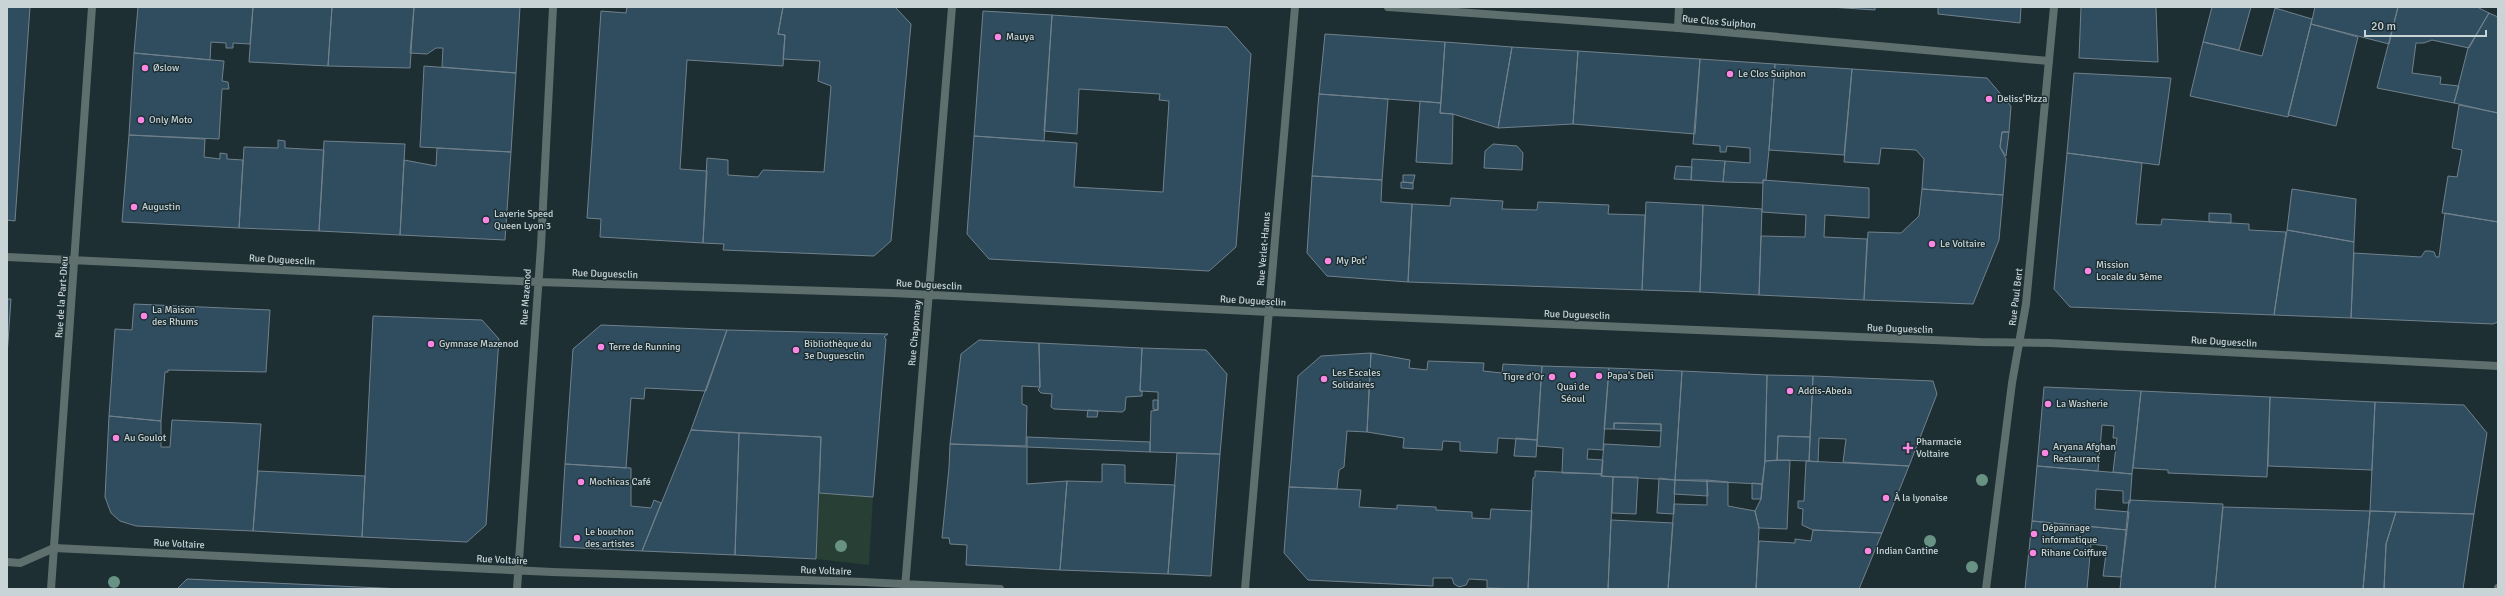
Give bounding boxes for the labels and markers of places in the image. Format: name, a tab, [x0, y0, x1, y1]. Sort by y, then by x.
place label: Mauya	[1006, 31, 1034, 43]
marker: Mauya	[993, 32, 1003, 42]
place label: Øslow	[153, 62, 180, 74]
marker: Øslow	[140, 63, 150, 73]
place label: Le Clos Suiphon	[1738, 68, 1806, 80]
marker: Le Clos Suiphon	[1725, 69, 1735, 79]
place label: Deliss'Pizza	[1997, 93, 2047, 105]
marker: Deliss'Pizza	[1984, 94, 1994, 104]
place label: Only Moto	[149, 114, 193, 126]
marker: Only Moto	[136, 115, 146, 125]
place label: Augustin	[142, 201, 180, 213]
marker: Augustin	[129, 202, 139, 212]
place label: Laverie Speed Queen Lyon 3	[494, 208, 553, 232]
marker: Laverie Speed Queen Lyon 3	[481, 215, 491, 225]
place label: Le Voltaire	[1940, 238, 1985, 250]
marker: Le Voltaire	[1927, 239, 1937, 249]
place label: My Pot'	[1336, 255, 1367, 267]
marker: My Pot'	[1323, 256, 1333, 266]
place label: Mission Locale du 3ème	[2096, 259, 2162, 283]
marker: Mission Locale du 3ème	[2083, 266, 2093, 276]
place label: La Maison des Rhums	[152, 304, 199, 328]
marker: La Maison des Rhums	[139, 311, 149, 321]
place label: Gymnase Mazenod	[439, 338, 519, 350]
place label: Bibliothèque du 3e Duguesclin	[804, 338, 871, 362]
marker: Gymnase Mazenod	[426, 339, 436, 349]
place label: Terre de Running	[609, 341, 681, 353]
marker: Terre de Running	[596, 342, 606, 352]
marker: Bibliothèque du 3e Duguesclin	[791, 345, 801, 355]
place label: Les Escales Solidaires	[1332, 367, 1381, 391]
marker: Quai de Séoul	[1568, 370, 1578, 380]
place label: Papa's Deli	[1607, 370, 1654, 382]
place label: Tigre d'Or	[1503, 371, 1544, 383]
marker: Papa's Deli	[1594, 371, 1604, 381]
marker: Tigre d'Or	[1547, 372, 1557, 382]
marker: Les Escales Solidaires	[1319, 374, 1329, 384]
place label: Quai de Séoul	[1557, 381, 1589, 405]
place label: Addis-Abeda	[1798, 385, 1852, 397]
marker: Addis-Abeda	[1785, 386, 1795, 396]
place label: La Washerie	[2056, 398, 2108, 410]
marker: La Washerie	[2043, 399, 2053, 409]
place label: Au Goulot	[124, 432, 167, 444]
marker: Au Goulot	[111, 433, 121, 443]
place label: Pharmacie Voltaire	[1916, 436, 1961, 460]
place label: Aryana Afghan Restaurant	[2053, 441, 2116, 465]
marker: Pharmacie Voltaire	[1903, 443, 1913, 453]
marker: Aryana Afghan Restaurant	[2040, 448, 2050, 458]
place label: Mochicas Café	[589, 476, 651, 488]
marker: Mochicas Café	[576, 477, 586, 487]
place label: À la lyonaise	[1894, 491, 1948, 504]
marker: À la lyonaise	[1881, 493, 1891, 503]
place label: Dépannage informatique	[2042, 522, 2097, 546]
place label: Le bouchon des artistes	[585, 526, 635, 550]
marker: Dépannage informatique	[2029, 529, 2039, 539]
marker: Le bouchon des artistes	[572, 533, 582, 543]
place label: Indian Cantine	[1876, 545, 1938, 557]
marker: Indian Cantine	[1863, 546, 1873, 556]
place label: Rihane Coiffure	[2041, 547, 2107, 559]
marker: Rihane Coiffure	[2028, 548, 2038, 558]

